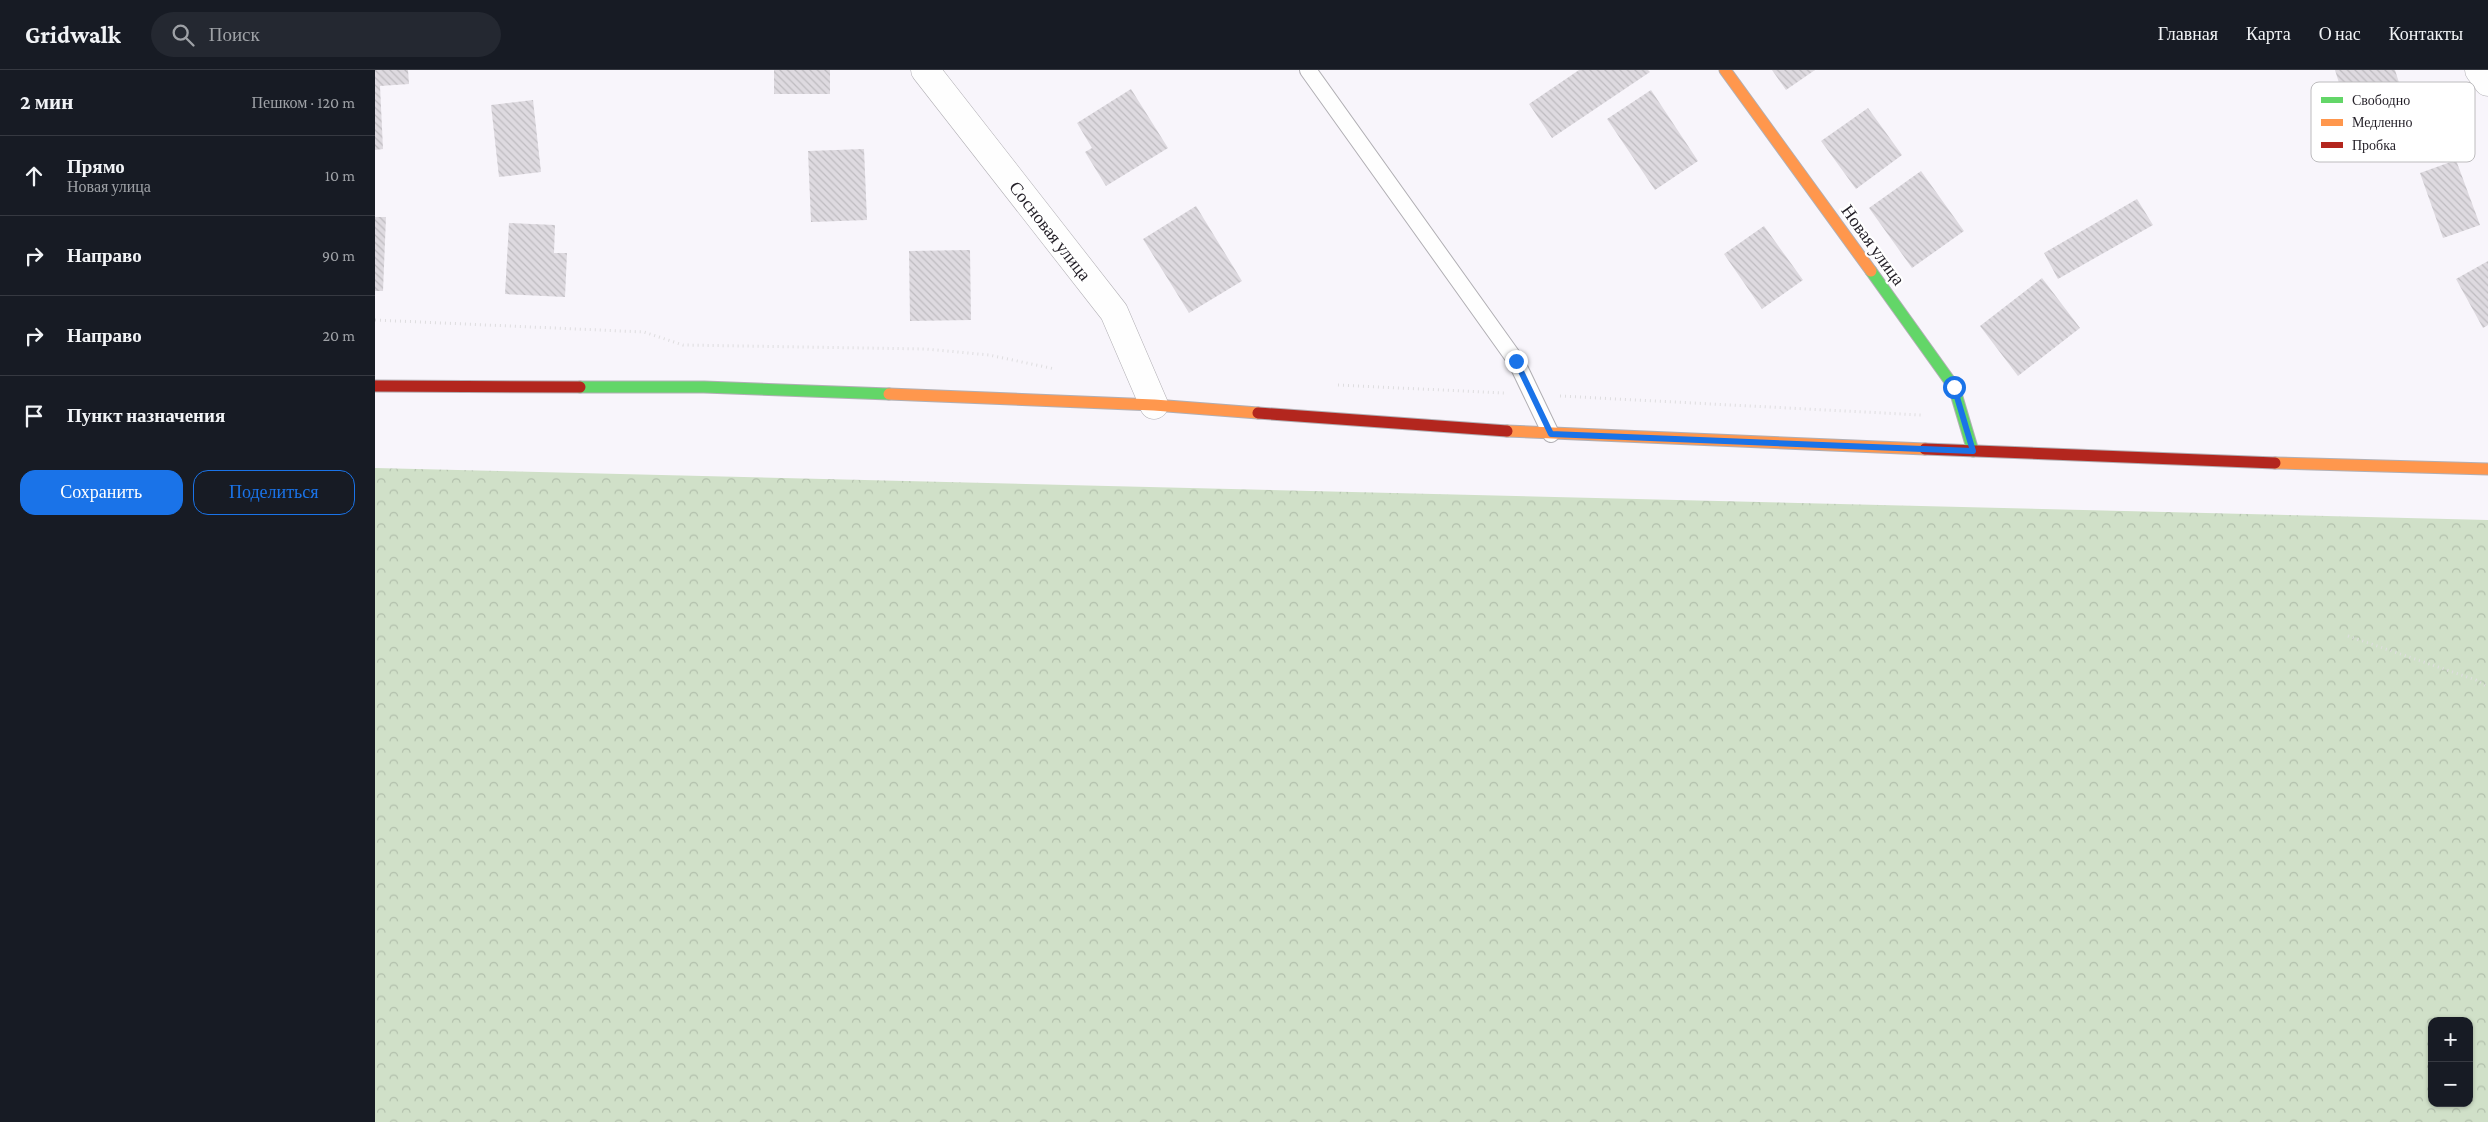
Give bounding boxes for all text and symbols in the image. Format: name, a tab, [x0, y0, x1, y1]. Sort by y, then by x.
search box	[151, 12, 501, 57]
text: Gridwalk	[25, 21, 121, 48]
icon: search	[169, 21, 197, 49]
text: Поиск	[209, 24, 260, 45]
text: Главная	[2158, 24, 2218, 44]
text: Карта	[2246, 24, 2291, 44]
text: О нас	[2319, 24, 2361, 44]
text: Контакты	[2389, 24, 2463, 44]
legend	[2311, 82, 2475, 162]
text: 2 мин	[20, 90, 73, 114]
text: Свободно	[2352, 92, 2410, 108]
text: Пешком · 120 m	[252, 94, 355, 111]
text: Медленно	[2352, 114, 2413, 130]
text: Пробка	[2352, 137, 2397, 153]
text: Прямо	[67, 156, 125, 177]
icon: ahead	[20, 162, 48, 190]
text: 10 m	[325, 167, 355, 184]
street label: Сосновая улица	[1005, 177, 1095, 285]
text: Новая улица	[67, 178, 151, 195]
street label: Новая улица	[1837, 201, 1909, 289]
icon: right	[20, 242, 48, 270]
text: Направо	[67, 245, 142, 266]
text: 90 m	[322, 247, 355, 264]
icon: right	[20, 322, 48, 350]
text: Направо	[67, 325, 142, 346]
text: 20 m	[322, 327, 355, 344]
route end	[1505, 350, 1528, 373]
route start	[1943, 376, 1966, 399]
icon: arrive	[20, 402, 48, 430]
text: Пункт назначения	[67, 405, 225, 426]
button: Сохранить	[20, 470, 183, 515]
button: Поделиться	[193, 470, 355, 515]
map controls	[2428, 1017, 2473, 1107]
button: +	[2428, 1017, 2473, 1062]
button: −	[2428, 1062, 2473, 1107]

